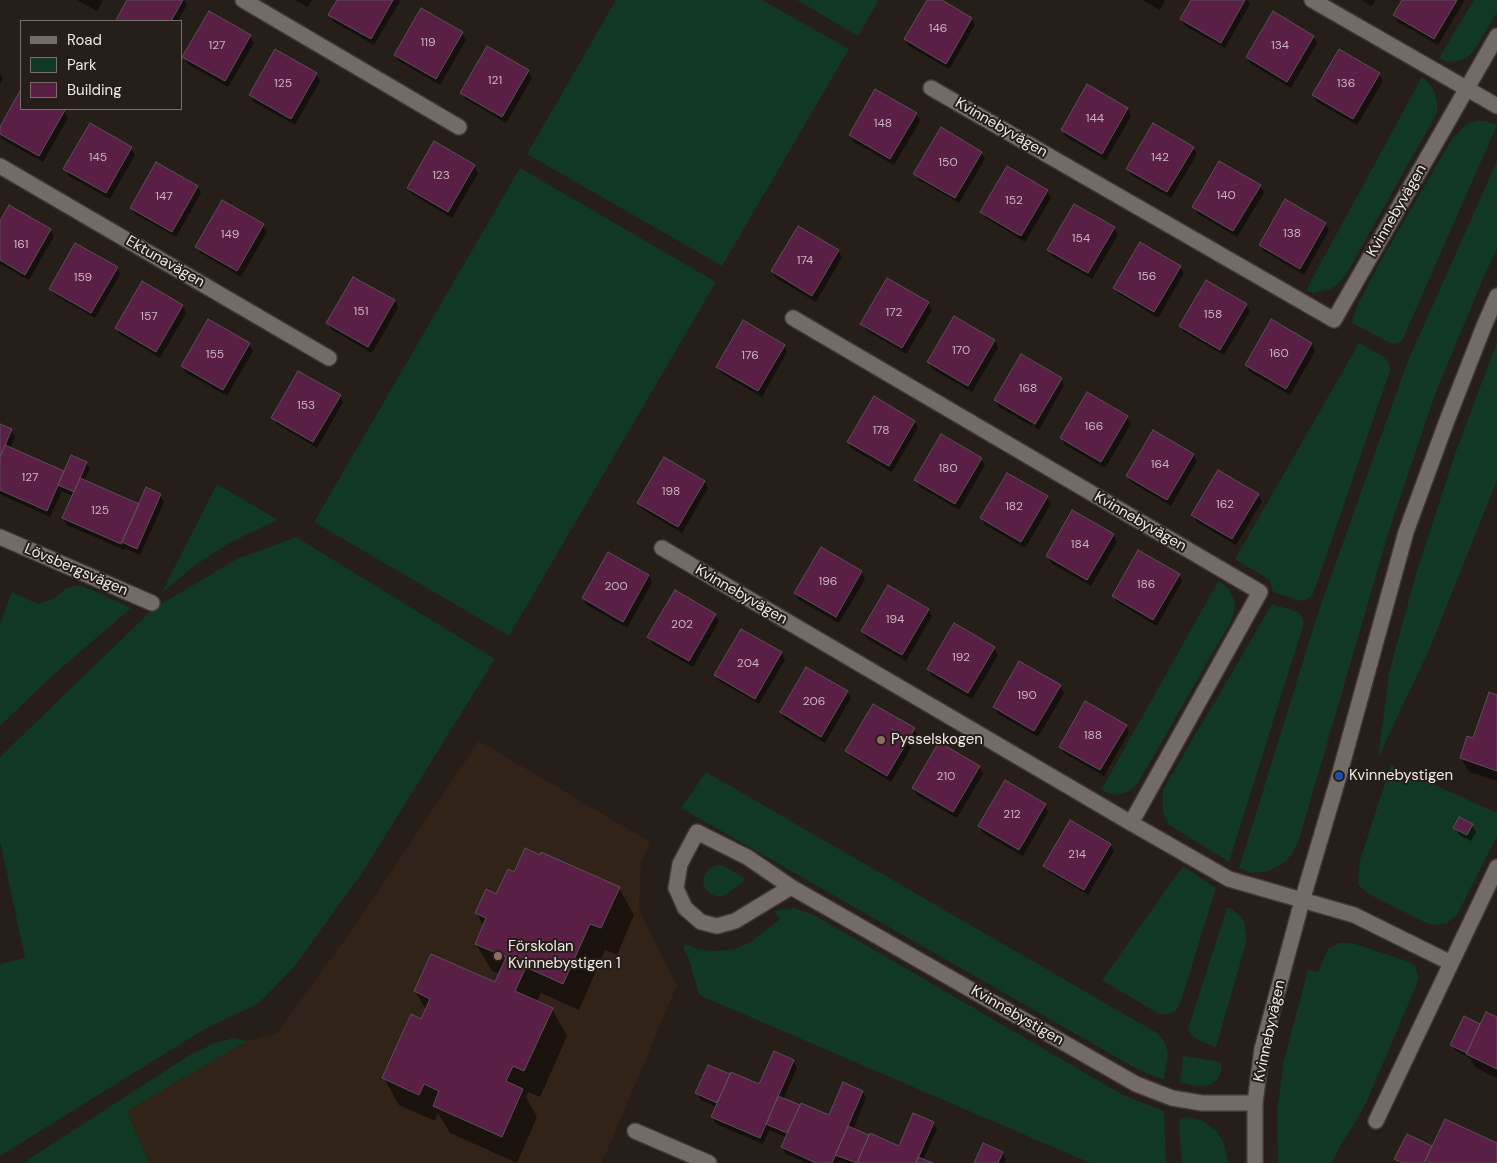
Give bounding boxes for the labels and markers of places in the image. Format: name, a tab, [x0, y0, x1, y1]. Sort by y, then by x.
place label: Pysselskogen	[891, 731, 983, 749]
marker: Pysselskogen	[875, 734, 887, 746]
place label: Kvinnebystigen	[1349, 767, 1453, 785]
marker: Kvinnebystigen	[1333, 770, 1345, 782]
place label: Förskolan Kvinnebystigen 1	[508, 938, 621, 973]
marker: Förskolan Kvinnebystigen 1	[492, 950, 504, 962]

